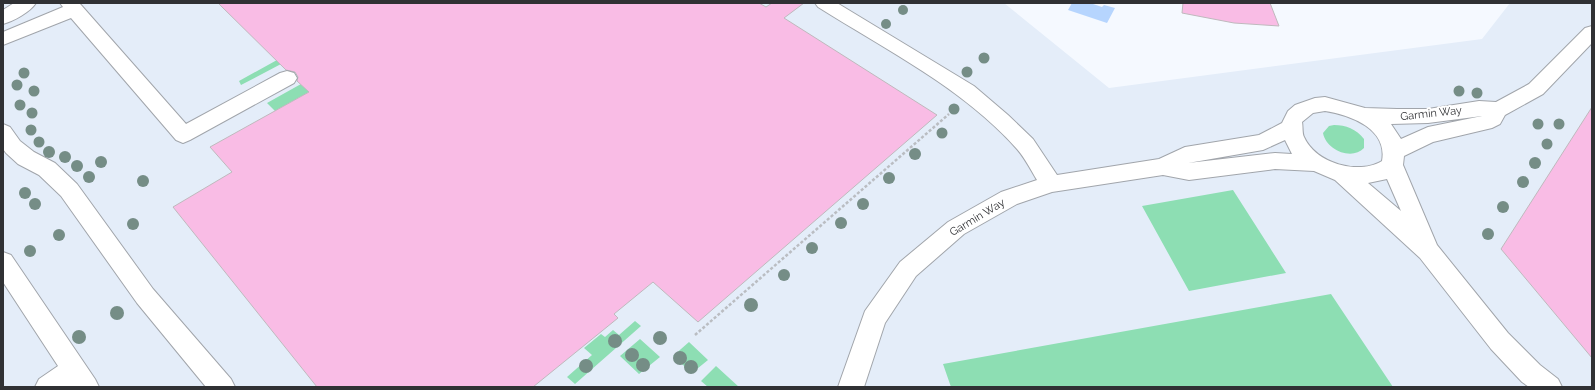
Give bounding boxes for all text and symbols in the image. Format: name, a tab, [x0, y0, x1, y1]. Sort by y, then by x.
street label: Garmin Way	[1400, 104, 1462, 123]
street label: Garmin Way	[947, 196, 1007, 239]

